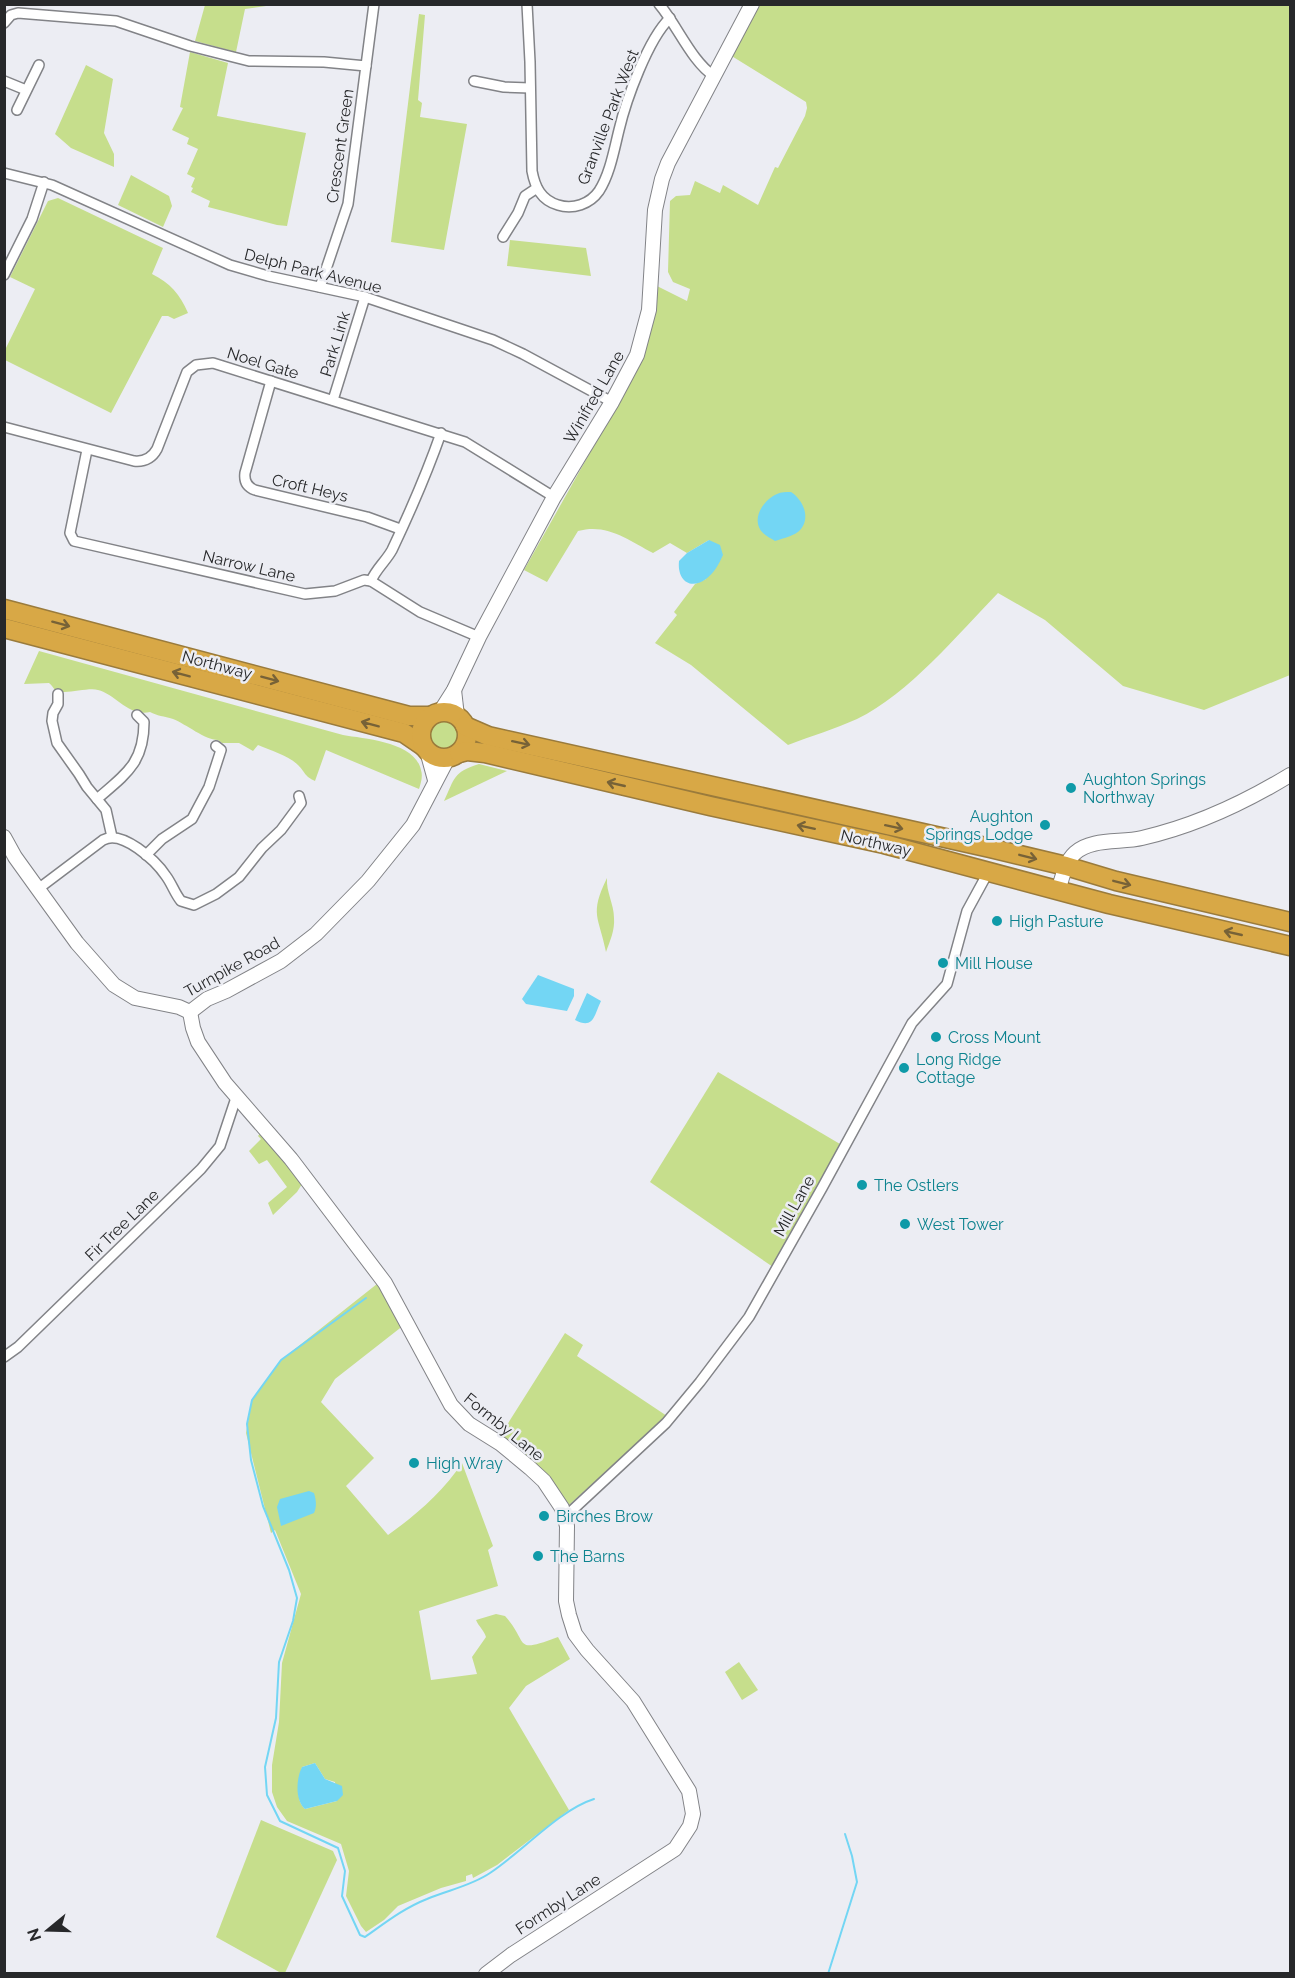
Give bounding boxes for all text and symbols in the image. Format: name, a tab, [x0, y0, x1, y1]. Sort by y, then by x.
street label: Granville Park West	[573, 46, 643, 187]
street label: Crescent Green	[323, 88, 357, 204]
street label: Delph Park Avenue	[242, 245, 384, 297]
street label: Park Link	[316, 309, 354, 379]
street label: Noel Gate	[225, 343, 301, 383]
street label: Winifred Lane	[560, 347, 628, 447]
street label: Croft Heys	[270, 470, 350, 506]
street label: Narrow Lane	[201, 546, 297, 586]
one-way arrow	[51, 619, 70, 630]
street label: Northway	[180, 647, 254, 684]
one-way arrow	[172, 667, 191, 679]
one-way arrow	[260, 674, 279, 685]
one-way arrow	[361, 718, 380, 729]
one-way arrow	[511, 738, 530, 750]
place label: Aughton Springs Northway	[1083, 770, 1206, 807]
one-way arrow	[607, 777, 626, 789]
marker: Aughton Springs Northway	[1064, 781, 1078, 795]
place label: Aughton Springs Lodge	[925, 807, 1033, 844]
marker: Aughton Springs Lodge	[1038, 818, 1052, 832]
one-way arrow	[797, 821, 816, 833]
one-way arrow	[884, 821, 903, 833]
street label: Northway	[839, 826, 913, 860]
one-way arrow	[1018, 851, 1037, 863]
one-way arrow	[1113, 877, 1132, 889]
place label: High Pasture	[1009, 912, 1104, 931]
marker: High Pasture	[990, 914, 1004, 928]
one-way arrow	[1224, 927, 1244, 938]
street label: Turnpike Road	[181, 933, 283, 1001]
place label: Mill House	[955, 954, 1033, 973]
marker: Mill House	[936, 956, 950, 970]
place label: Cross Mount	[948, 1028, 1042, 1047]
marker: Cross Mount	[929, 1030, 943, 1044]
place label: Long Ridge Cottage	[916, 1050, 1001, 1087]
marker: Long Ridge Cottage	[897, 1061, 911, 1075]
street label: Mill Lane	[770, 1172, 818, 1240]
place label: The Ostlers	[874, 1176, 959, 1195]
marker: The Ostlers	[855, 1178, 869, 1192]
street label: Fir Tree Lane	[81, 1185, 163, 1265]
place label: West Tower	[917, 1215, 1004, 1234]
marker: West Tower	[898, 1217, 912, 1231]
street label: Formby Lane	[460, 1389, 548, 1465]
place label: High Wray	[426, 1454, 503, 1473]
marker: High Wray	[407, 1456, 421, 1470]
place label: Birches Brow	[556, 1507, 653, 1526]
marker: Birches Brow	[537, 1509, 551, 1523]
place label: The Barns	[550, 1547, 625, 1566]
marker: The Barns	[531, 1549, 545, 1563]
street label: Formby Lane	[512, 1870, 604, 1938]
north arrow	[18, 1900, 78, 1960]
text: N	[23, 1926, 45, 1944]

